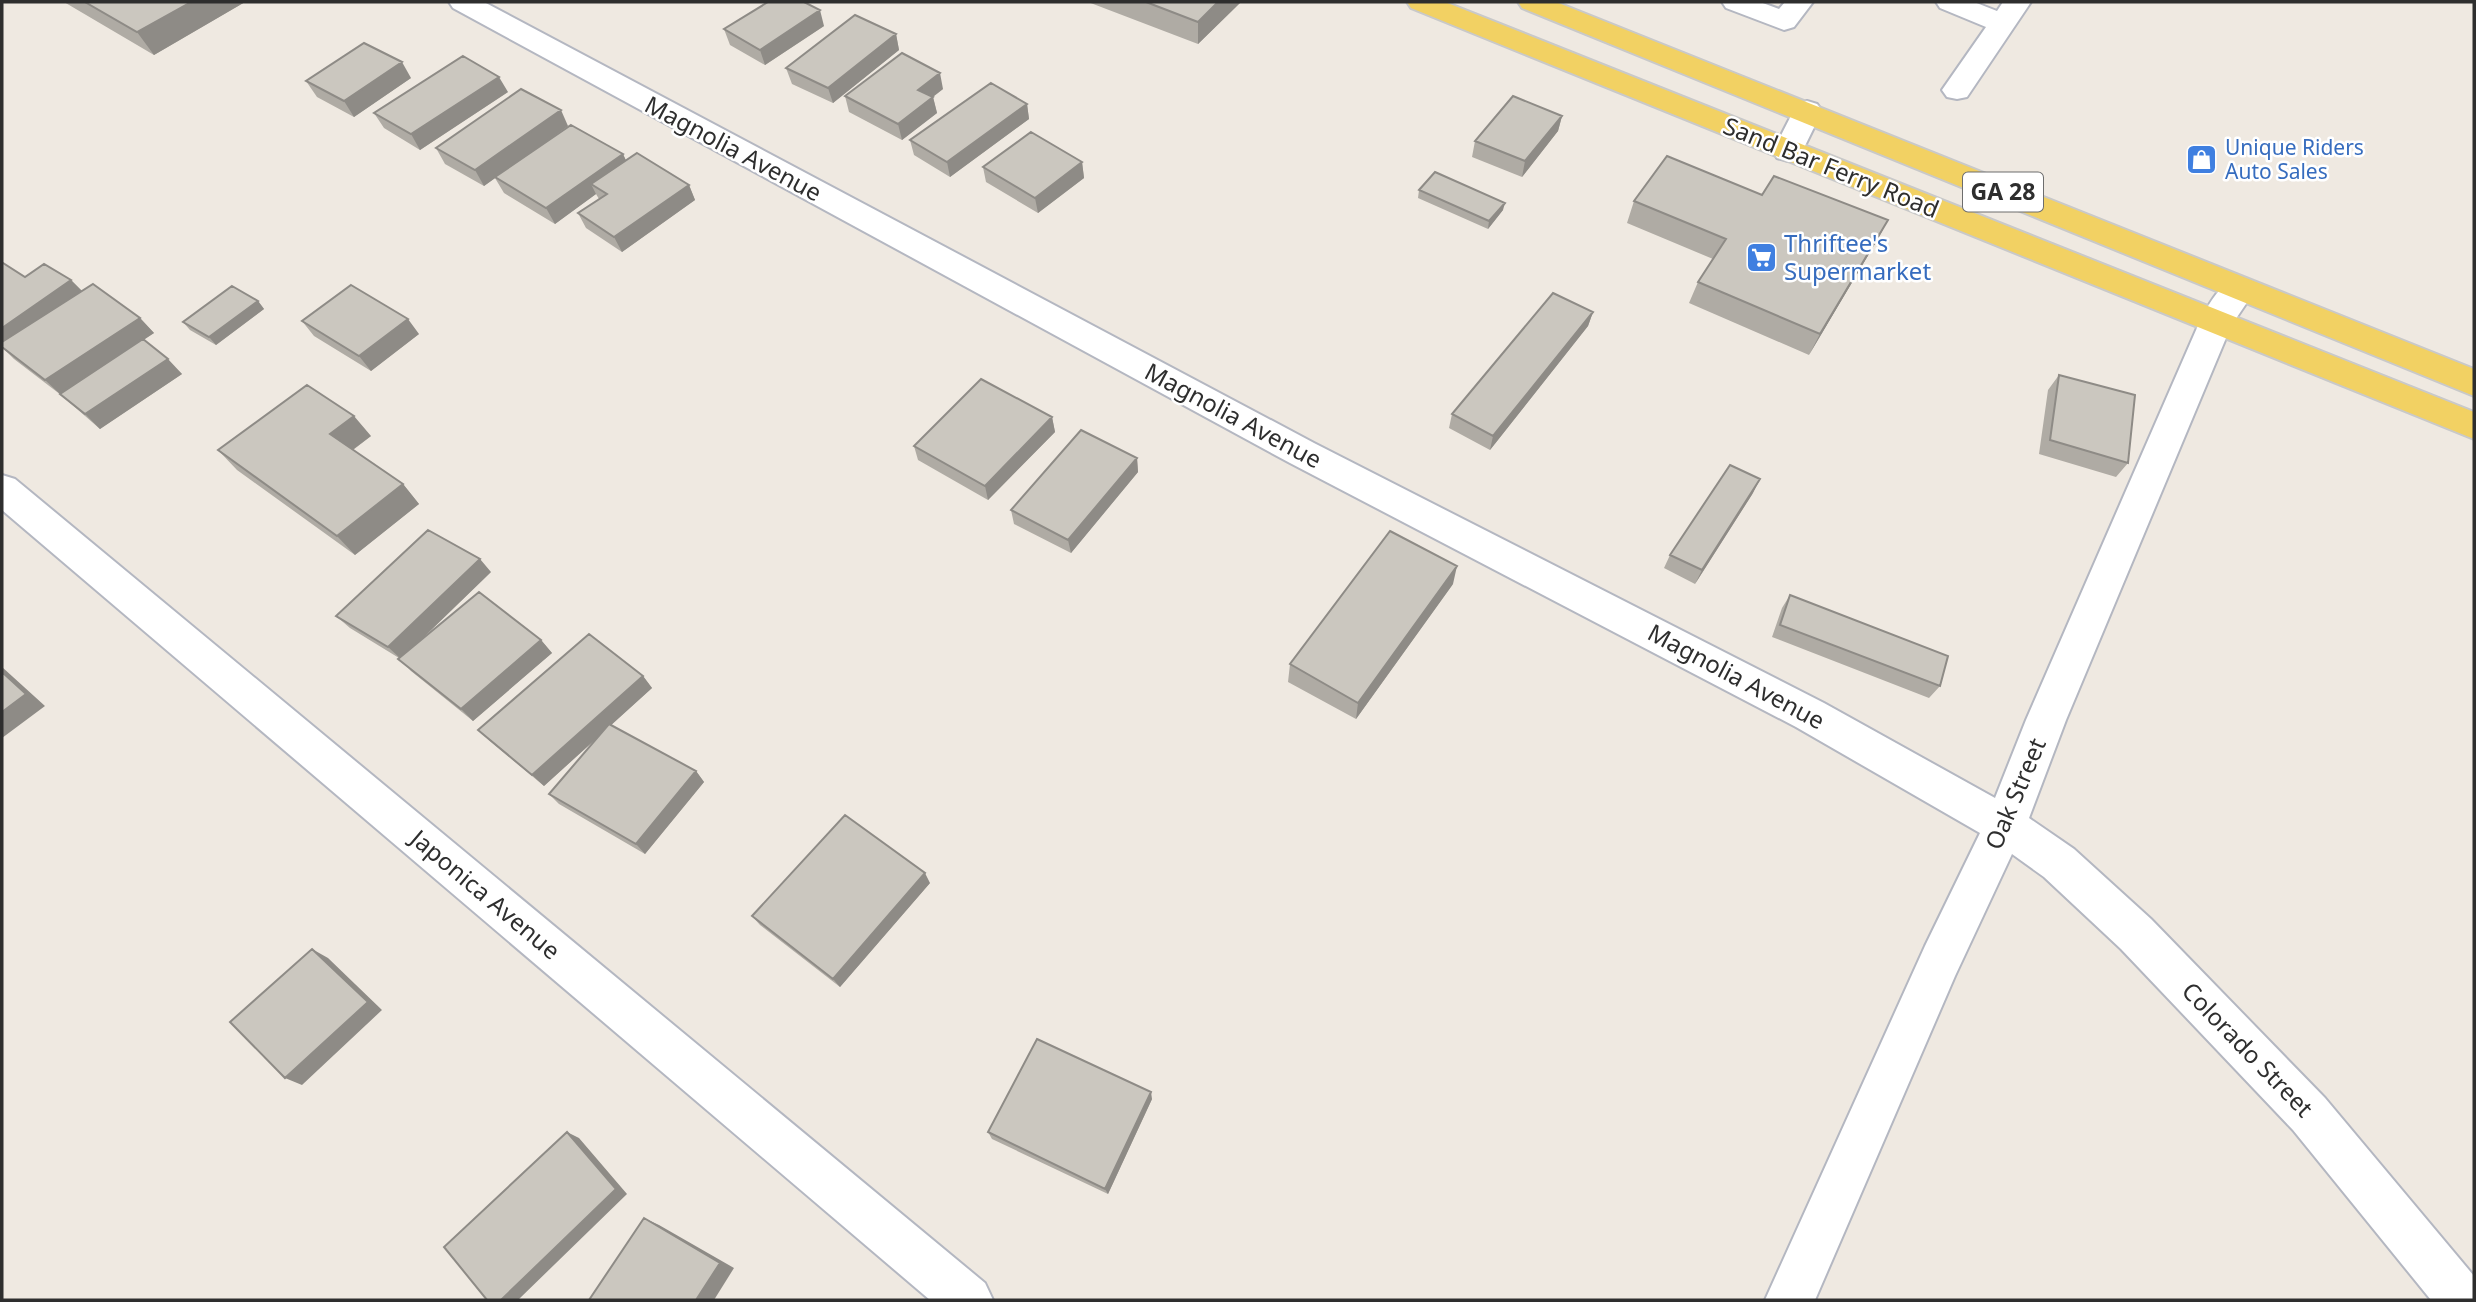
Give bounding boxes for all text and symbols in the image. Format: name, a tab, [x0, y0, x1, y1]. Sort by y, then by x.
street label: Magnolia Avenue	[640, 87, 828, 208]
street label: Sand Bar Ferry Road	[1719, 108, 1944, 225]
place label: Unique Riders Auto Sales	[2225, 133, 2364, 185]
shop icon: Unique Riders Auto Sales	[2185, 143, 2219, 177]
road number: GA 28	[1963, 172, 2043, 211]
place label: Thriftee's Supermarket	[1784, 226, 1931, 287]
supermarket icon: Thriftee's Supermarket	[1744, 241, 1778, 275]
street label: Magnolia Avenue	[1140, 354, 1328, 475]
street label: Magnolia Avenue	[1643, 615, 1831, 736]
street label: Oak Street	[1976, 732, 2053, 854]
street label: Japonica Avenue	[403, 820, 568, 966]
street label: Colorado Street	[2175, 974, 2321, 1124]

